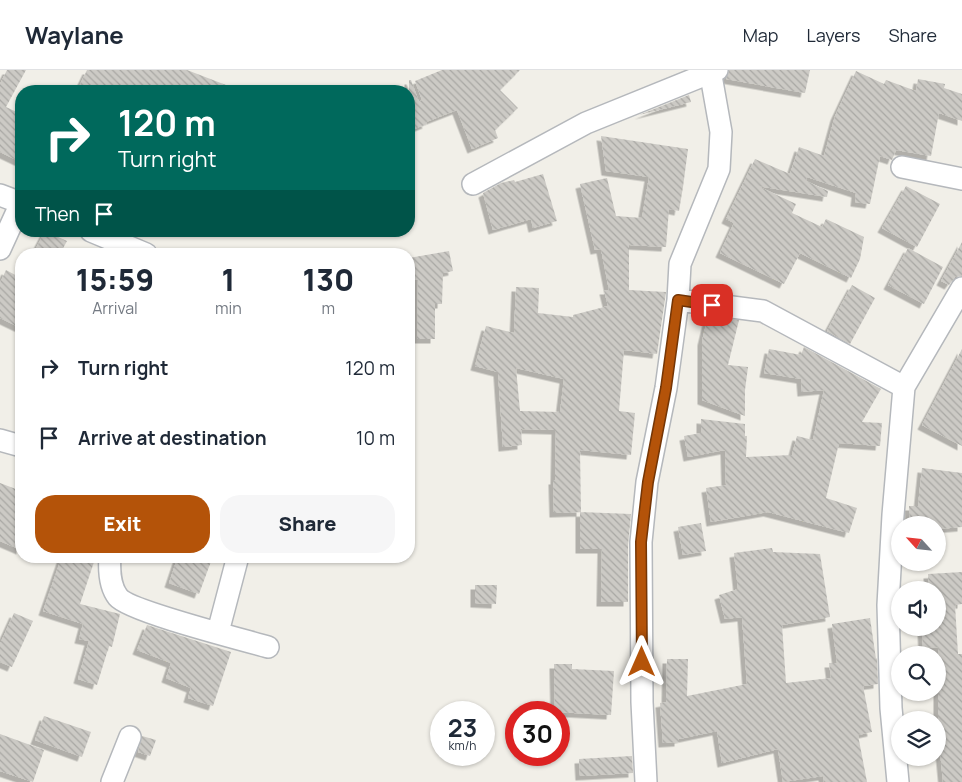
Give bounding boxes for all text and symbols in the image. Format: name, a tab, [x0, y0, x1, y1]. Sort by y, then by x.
text: Waylane	[25, 18, 124, 51]
text: Map	[743, 23, 778, 47]
text: Layers	[806, 23, 860, 47]
text: Share	[888, 23, 937, 47]
text: 120 m	[118, 99, 216, 147]
icon: right	[35, 105, 100, 170]
text: Turn right	[118, 144, 216, 174]
icon: arrive	[90, 200, 118, 228]
text: Then	[35, 201, 80, 227]
text: 15:59	[76, 259, 154, 300]
text: 1	[222, 259, 235, 300]
text: 130	[303, 259, 354, 300]
pin	[691, 284, 733, 326]
icon: arrive	[698, 291, 726, 319]
text: Arrival	[92, 297, 138, 319]
text: min	[215, 297, 242, 319]
text: m	[322, 297, 335, 319]
icon: right	[35, 354, 63, 382]
text: Turn right	[78, 355, 168, 381]
text: 120 m	[345, 355, 395, 381]
icon: arrive	[35, 424, 63, 452]
text: Arrive at destination	[78, 425, 267, 451]
text: 10 m	[356, 425, 395, 451]
button: Exit	[35, 495, 210, 553]
button: Share	[220, 495, 395, 553]
north arrow	[891, 516, 946, 571]
map controls	[891, 516, 946, 766]
button: sound	[891, 581, 946, 636]
position arrow	[615, 635, 667, 687]
button: search	[891, 646, 946, 701]
speed limit sign: 30	[505, 701, 570, 766]
text: 23	[448, 710, 477, 745]
button: layers	[891, 711, 946, 766]
text: km/h	[449, 737, 476, 754]

